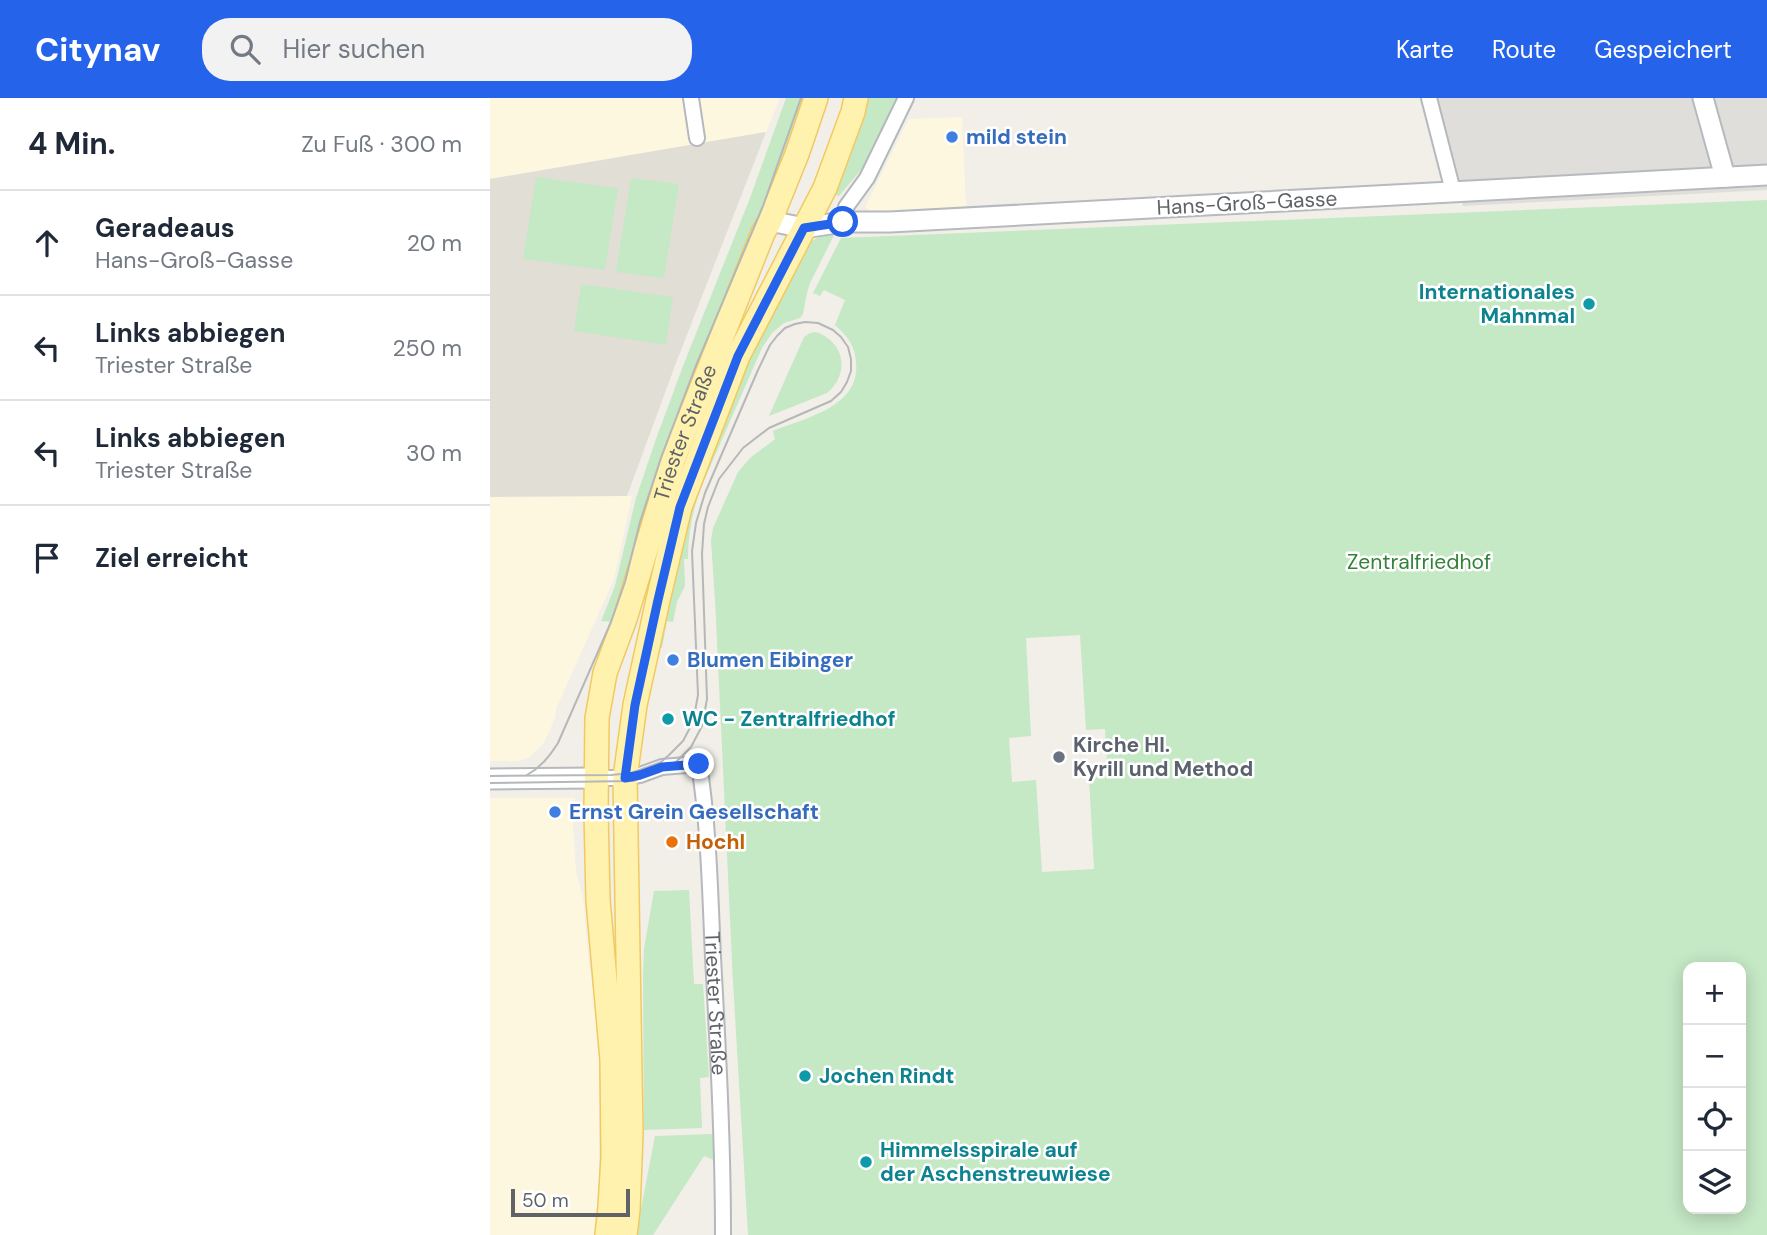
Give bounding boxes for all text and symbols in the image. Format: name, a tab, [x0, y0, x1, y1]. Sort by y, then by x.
search box	[202, 18, 692, 81]
text: Citynav	[35, 28, 160, 71]
icon: search	[226, 30, 264, 68]
text: Hier suchen	[282, 32, 425, 66]
text: Karte	[1396, 34, 1454, 65]
text: Route	[1492, 34, 1556, 65]
text: Gespeichert	[1594, 34, 1732, 65]
place label: mild stein	[966, 123, 1067, 151]
text: 4 Min.	[28, 124, 115, 163]
text: Zu Fuß · 300 m	[301, 129, 462, 159]
marker: mild stein	[944, 129, 960, 145]
street label: Hans-Groß-Gasse	[1156, 184, 1338, 222]
route start	[827, 206, 858, 237]
text: Geradeaus	[95, 211, 235, 245]
icon: ahead	[28, 224, 66, 262]
text: 20 m	[407, 228, 462, 258]
text: Hans-Groß-Gasse	[95, 245, 293, 275]
place label: Internationales Mahnmal	[1419, 278, 1575, 330]
marker: Internationales Mahnmal	[1581, 296, 1597, 312]
text: Links abbiegen	[95, 316, 285, 350]
icon: left	[28, 329, 66, 367]
text: 250 m	[392, 333, 462, 363]
text: Triester Straße	[95, 350, 252, 380]
street label: Triester Straße	[647, 360, 724, 504]
text: Links abbiegen	[95, 421, 285, 455]
icon: left	[28, 434, 66, 472]
text: 30 m	[406, 438, 462, 468]
text: Triester Straße	[95, 455, 252, 485]
icon: arrive	[28, 539, 66, 577]
text: Ziel erreicht	[95, 541, 248, 575]
park label: Zentralfriedhof	[1347, 548, 1491, 576]
place label: Blumen Eibinger	[687, 646, 853, 674]
marker: Blumen Eibinger	[665, 652, 681, 668]
place label: WC - Zentralfriedhof	[682, 705, 896, 733]
marker: WC - Zentralfriedhof	[660, 711, 676, 727]
place label: Kirche Hl. Kyrill und Method	[1073, 731, 1253, 783]
route end	[683, 748, 714, 779]
marker: Kirche Hl. Kyrill und Method	[1051, 749, 1067, 765]
place label: Ernst Grein Gesellschaft	[569, 798, 819, 826]
marker: Ernst Grein Gesellschaft	[547, 804, 563, 820]
place label: Hochl	[686, 828, 745, 856]
marker: Hochl	[664, 834, 680, 850]
street label: Triester Straße	[698, 931, 733, 1076]
map controls	[1683, 962, 1746, 1214]
button: +	[1683, 962, 1746, 1025]
button: −	[1683, 1025, 1746, 1088]
place label: Jochen Rindt	[819, 1062, 954, 1090]
marker: Jochen Rindt	[797, 1068, 813, 1084]
button: locate	[1683, 1088, 1746, 1151]
place label: Himmelsspirale auf der Aschenstreuwiese	[880, 1136, 1111, 1188]
button: layers	[1683, 1151, 1746, 1214]
marker: Himmelsspirale auf der Aschenstreuwiese	[858, 1154, 874, 1170]
scale bar	[511, 1186, 630, 1218]
text: 50 m	[522, 1188, 569, 1213]

